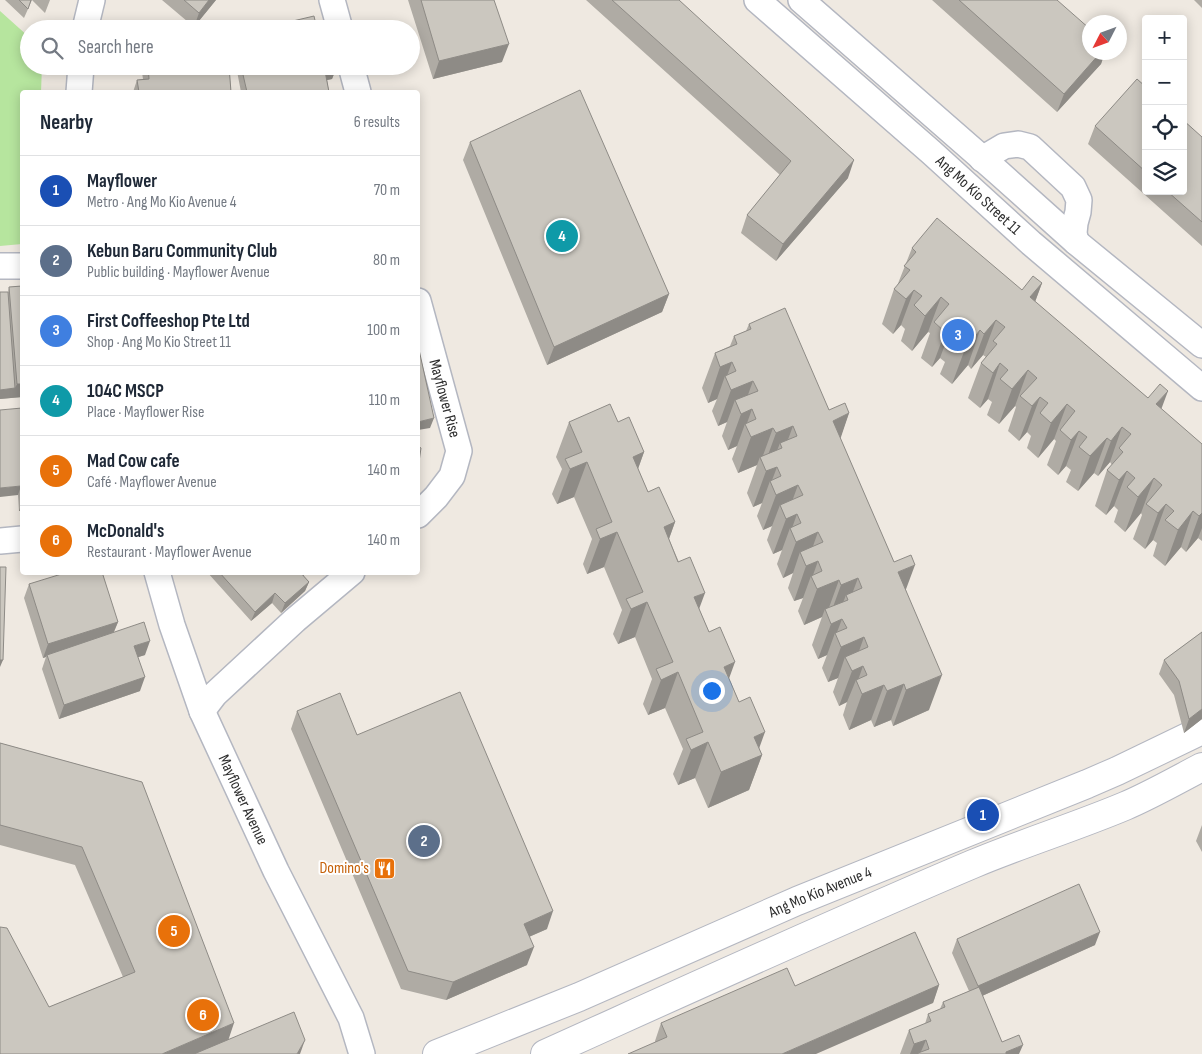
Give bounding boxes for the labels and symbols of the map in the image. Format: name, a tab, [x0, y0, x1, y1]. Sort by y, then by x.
north arrow	[1082, 15, 1127, 60]
street label: Ang Mo Kio Street 11	[931, 151, 1025, 239]
pin: 4	[546, 217, 578, 255]
pin: 3	[942, 316, 974, 354]
street label: Mayflower Rise	[425, 357, 464, 440]
your location	[699, 678, 725, 704]
street label: Mayflower Avenue	[214, 752, 272, 848]
pin: 1	[967, 796, 999, 834]
pin: 2	[408, 822, 440, 860]
restaurant icon: Domino's	[373, 856, 397, 880]
place label: Domino's	[319, 859, 369, 878]
street label: Ang Mo Kio Avenue 4	[765, 862, 875, 922]
pin: 5	[158, 912, 190, 950]
pin: 6	[187, 996, 219, 1034]

